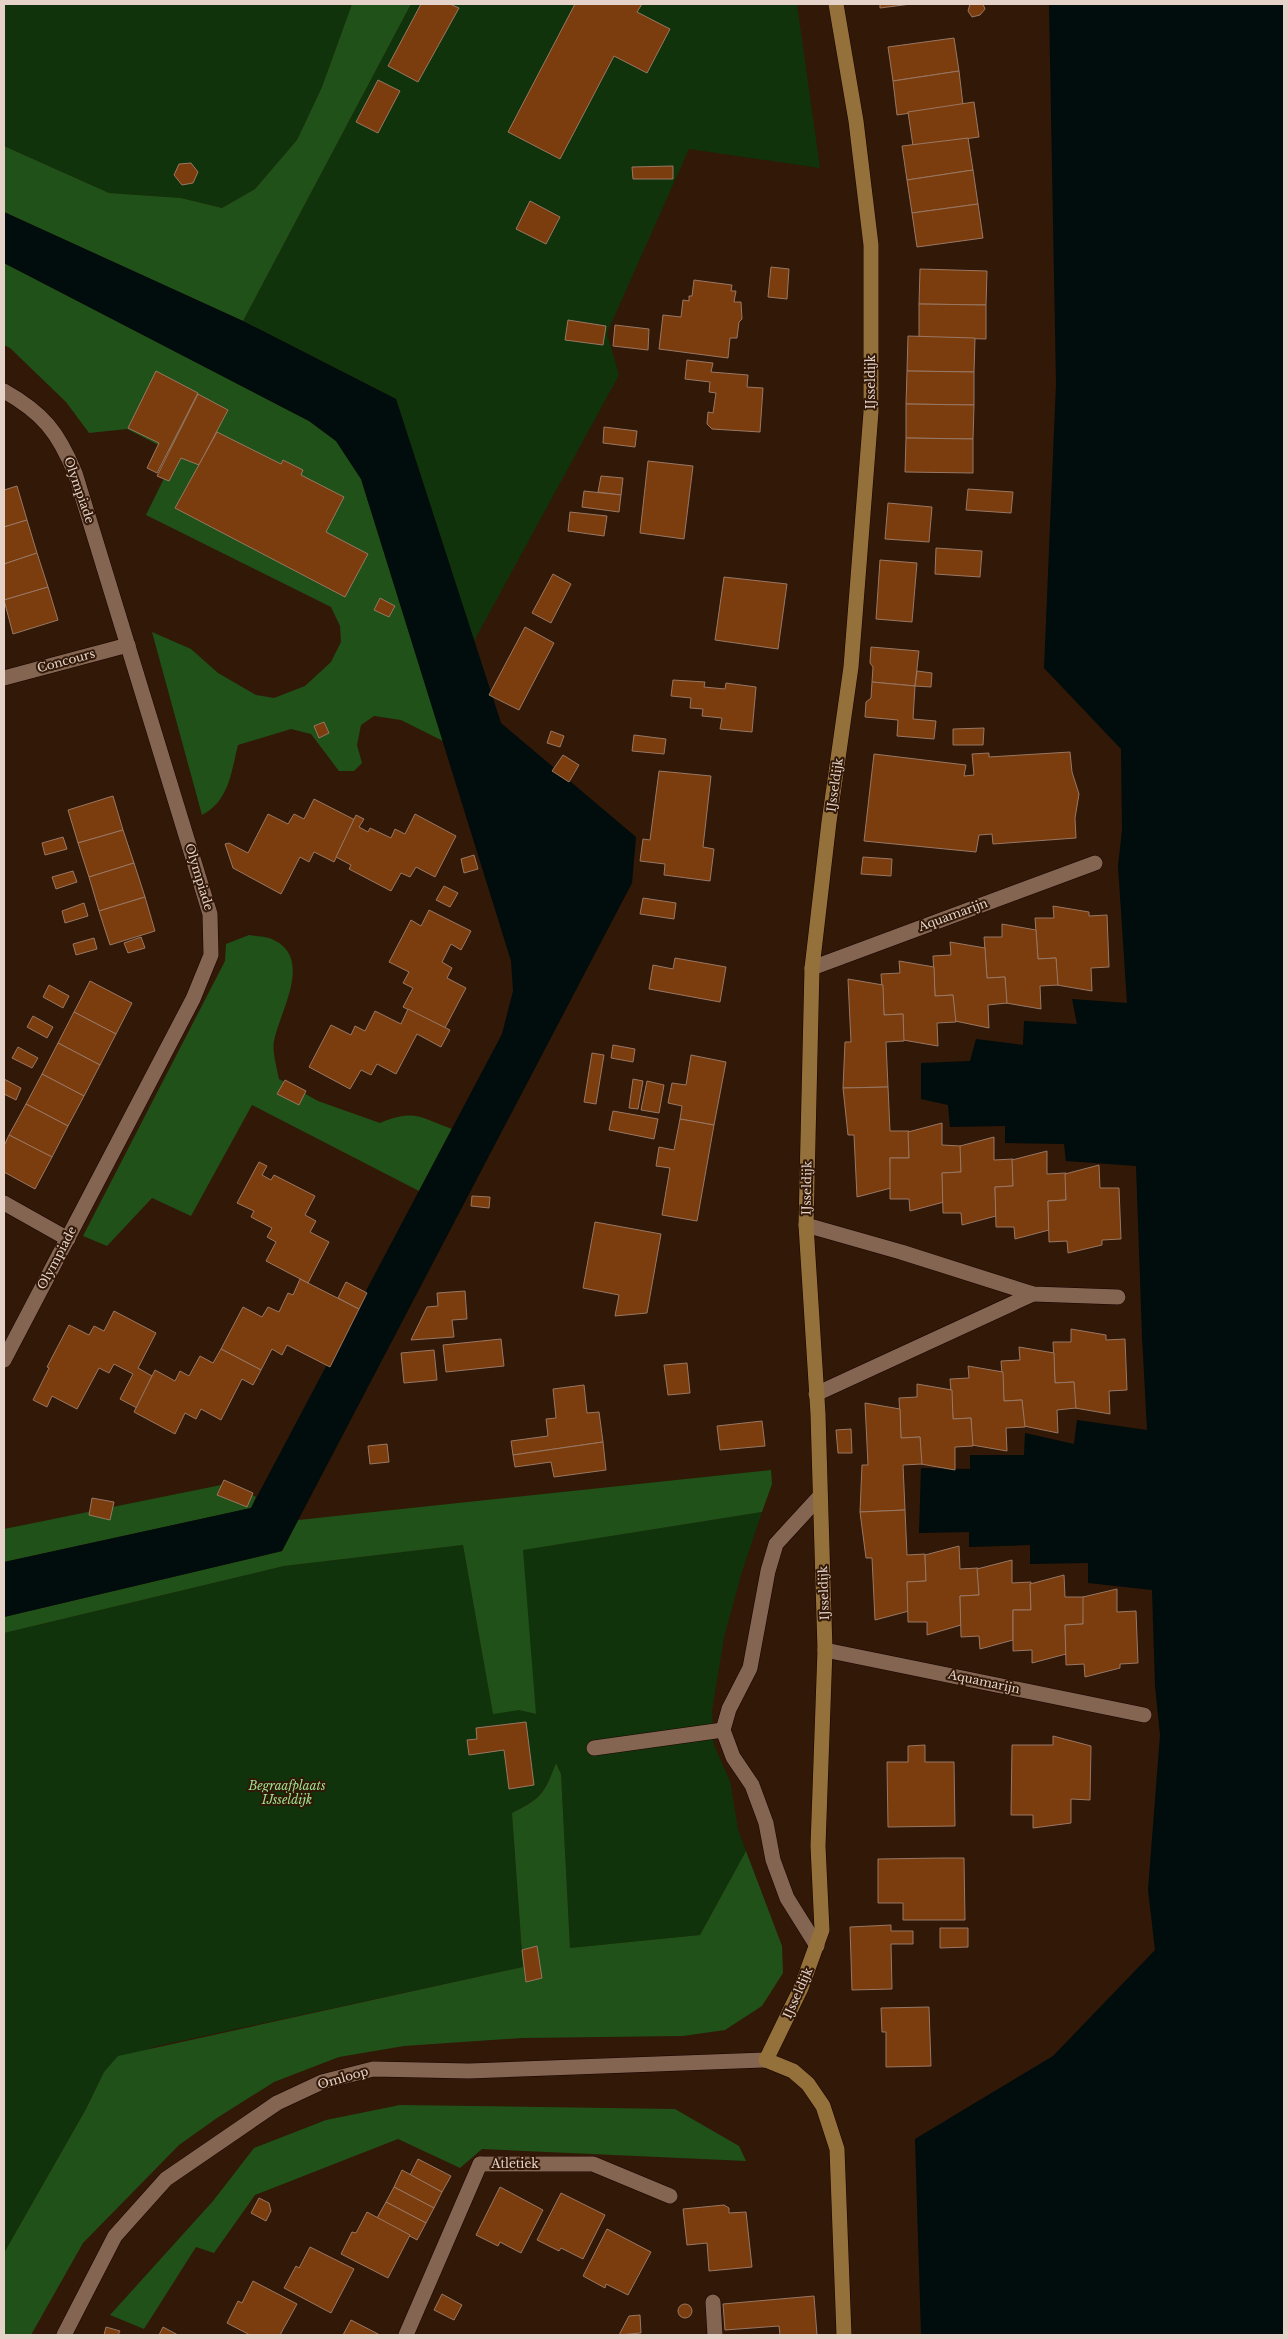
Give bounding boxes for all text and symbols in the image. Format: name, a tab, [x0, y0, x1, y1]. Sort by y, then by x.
street label: IJsseldijk	[863, 354, 878, 409]
street label: Olympiade	[61, 455, 98, 525]
street label: Concours	[35, 646, 96, 675]
street label: IJsseldijk	[823, 756, 846, 813]
street label: Olympiade	[182, 841, 217, 912]
street label: Aquamarijn	[915, 895, 990, 934]
street label: IJsseldijk	[799, 1160, 814, 1215]
street label: Olympiade	[34, 1223, 80, 1292]
street label: IJsseldijk	[815, 1565, 832, 1620]
street label: Aquamarijn	[946, 1666, 1021, 1696]
park label: Begraafplaats IJsseldijk	[248, 1778, 326, 1807]
street label: IJsseldijk	[780, 1964, 816, 2021]
street label: Omloop	[316, 2063, 370, 2092]
street label: Atletiek	[490, 2156, 539, 2171]

